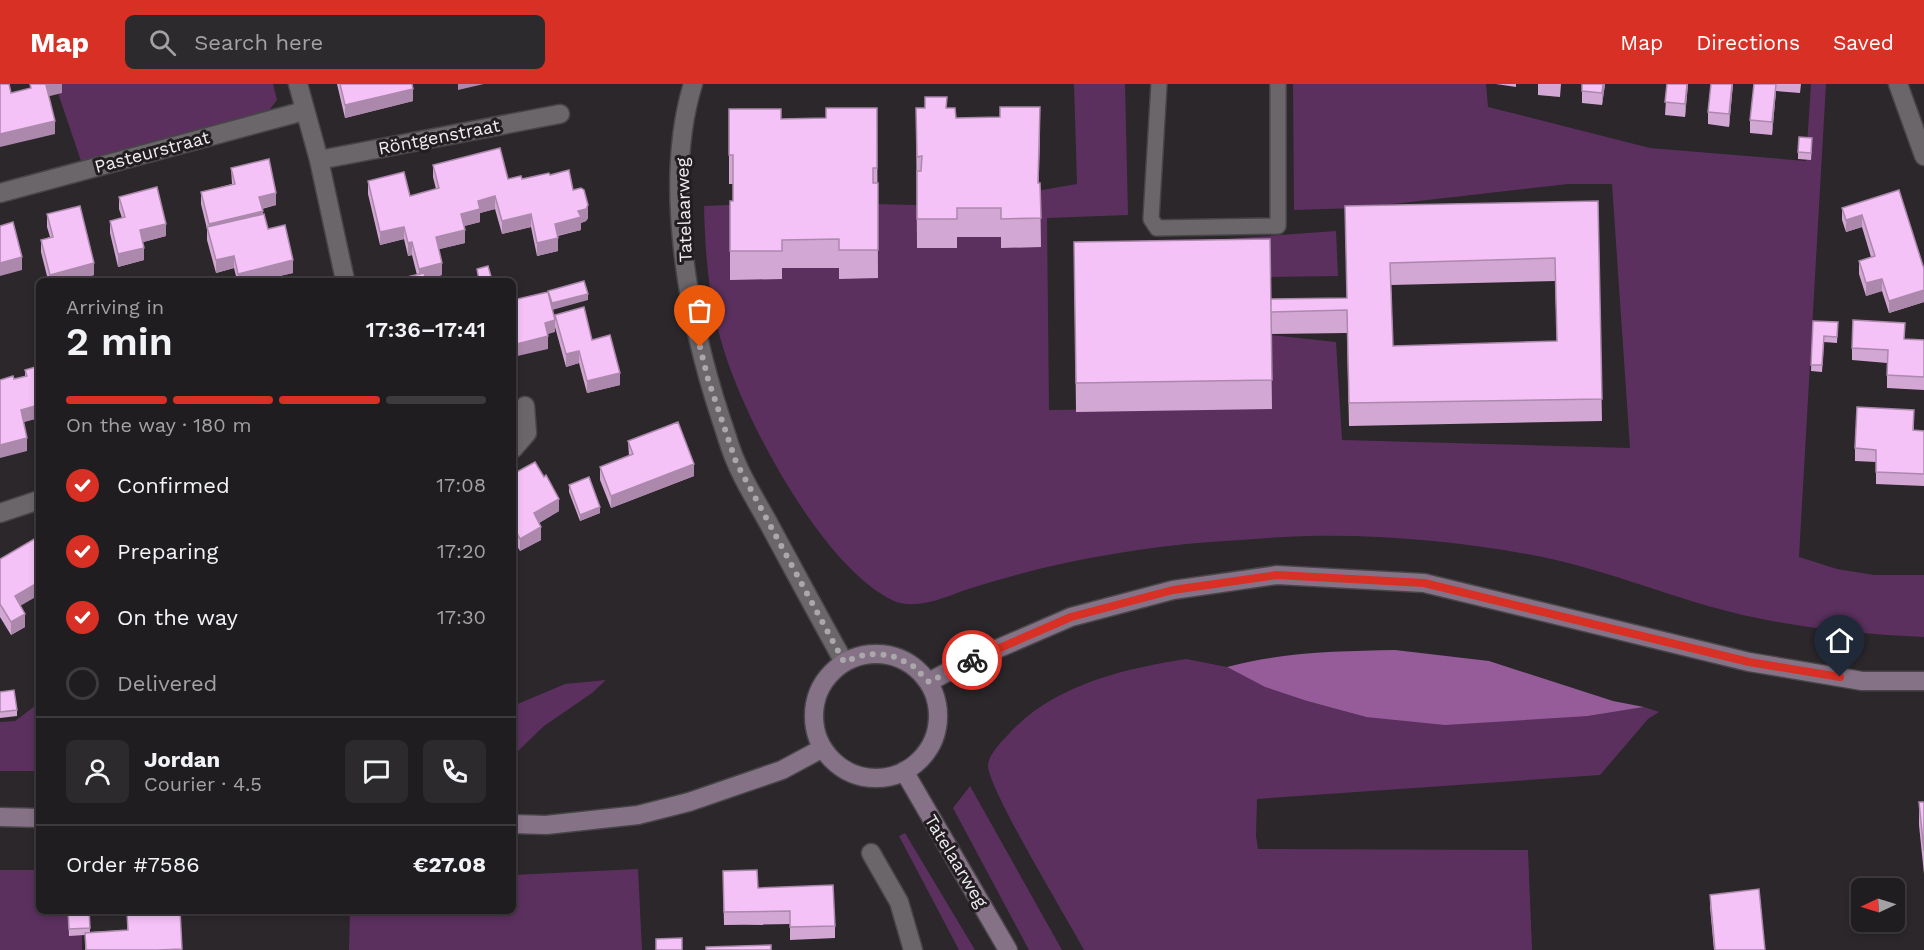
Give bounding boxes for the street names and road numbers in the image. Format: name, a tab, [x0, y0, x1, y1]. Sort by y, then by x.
street label: Röntgenstraat	[376, 114, 502, 159]
street label: Pasteurstraat	[92, 126, 212, 177]
street label: Tatelaarweg	[671, 157, 696, 263]
street label: Tatelaarweg	[920, 810, 993, 911]

